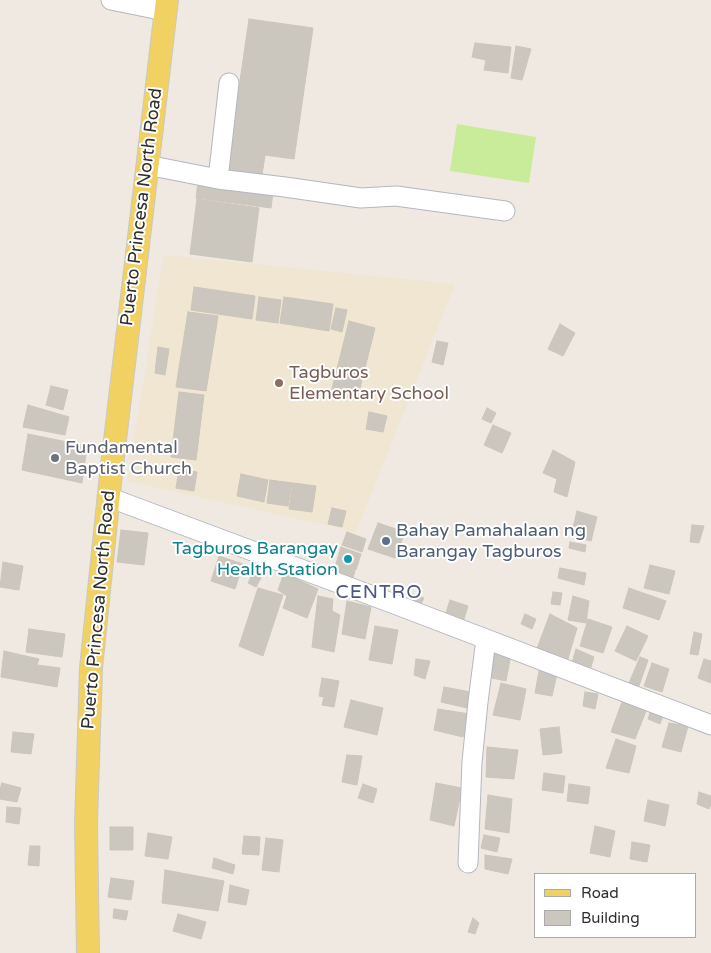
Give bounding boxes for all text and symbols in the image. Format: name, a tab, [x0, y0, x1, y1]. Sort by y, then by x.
street label: Puerto Princesa North Road	[117, 87, 167, 327]
place label: Tagburos Elementary School	[289, 362, 449, 404]
marker: Tagburos Elementary School	[273, 377, 285, 389]
place label: Fundamental Baptist Church	[65, 437, 192, 479]
marker: Fundamental Baptist Church	[49, 452, 61, 464]
street label: Puerto Princesa North Road	[78, 490, 120, 730]
place label: Bahay Pamahalaan ng Barangay Tagburos	[396, 520, 586, 562]
marker: Bahay Pamahalaan ng Barangay Tagburos	[380, 535, 392, 547]
place label: Tagburos Barangay Health Station	[172, 538, 338, 580]
marker: Tagburos Barangay Health Station	[342, 553, 354, 565]
district label: CENTRO	[335, 582, 423, 604]
legend	[534, 873, 696, 938]
text: Road	[581, 884, 619, 902]
text: Building	[581, 909, 640, 927]

